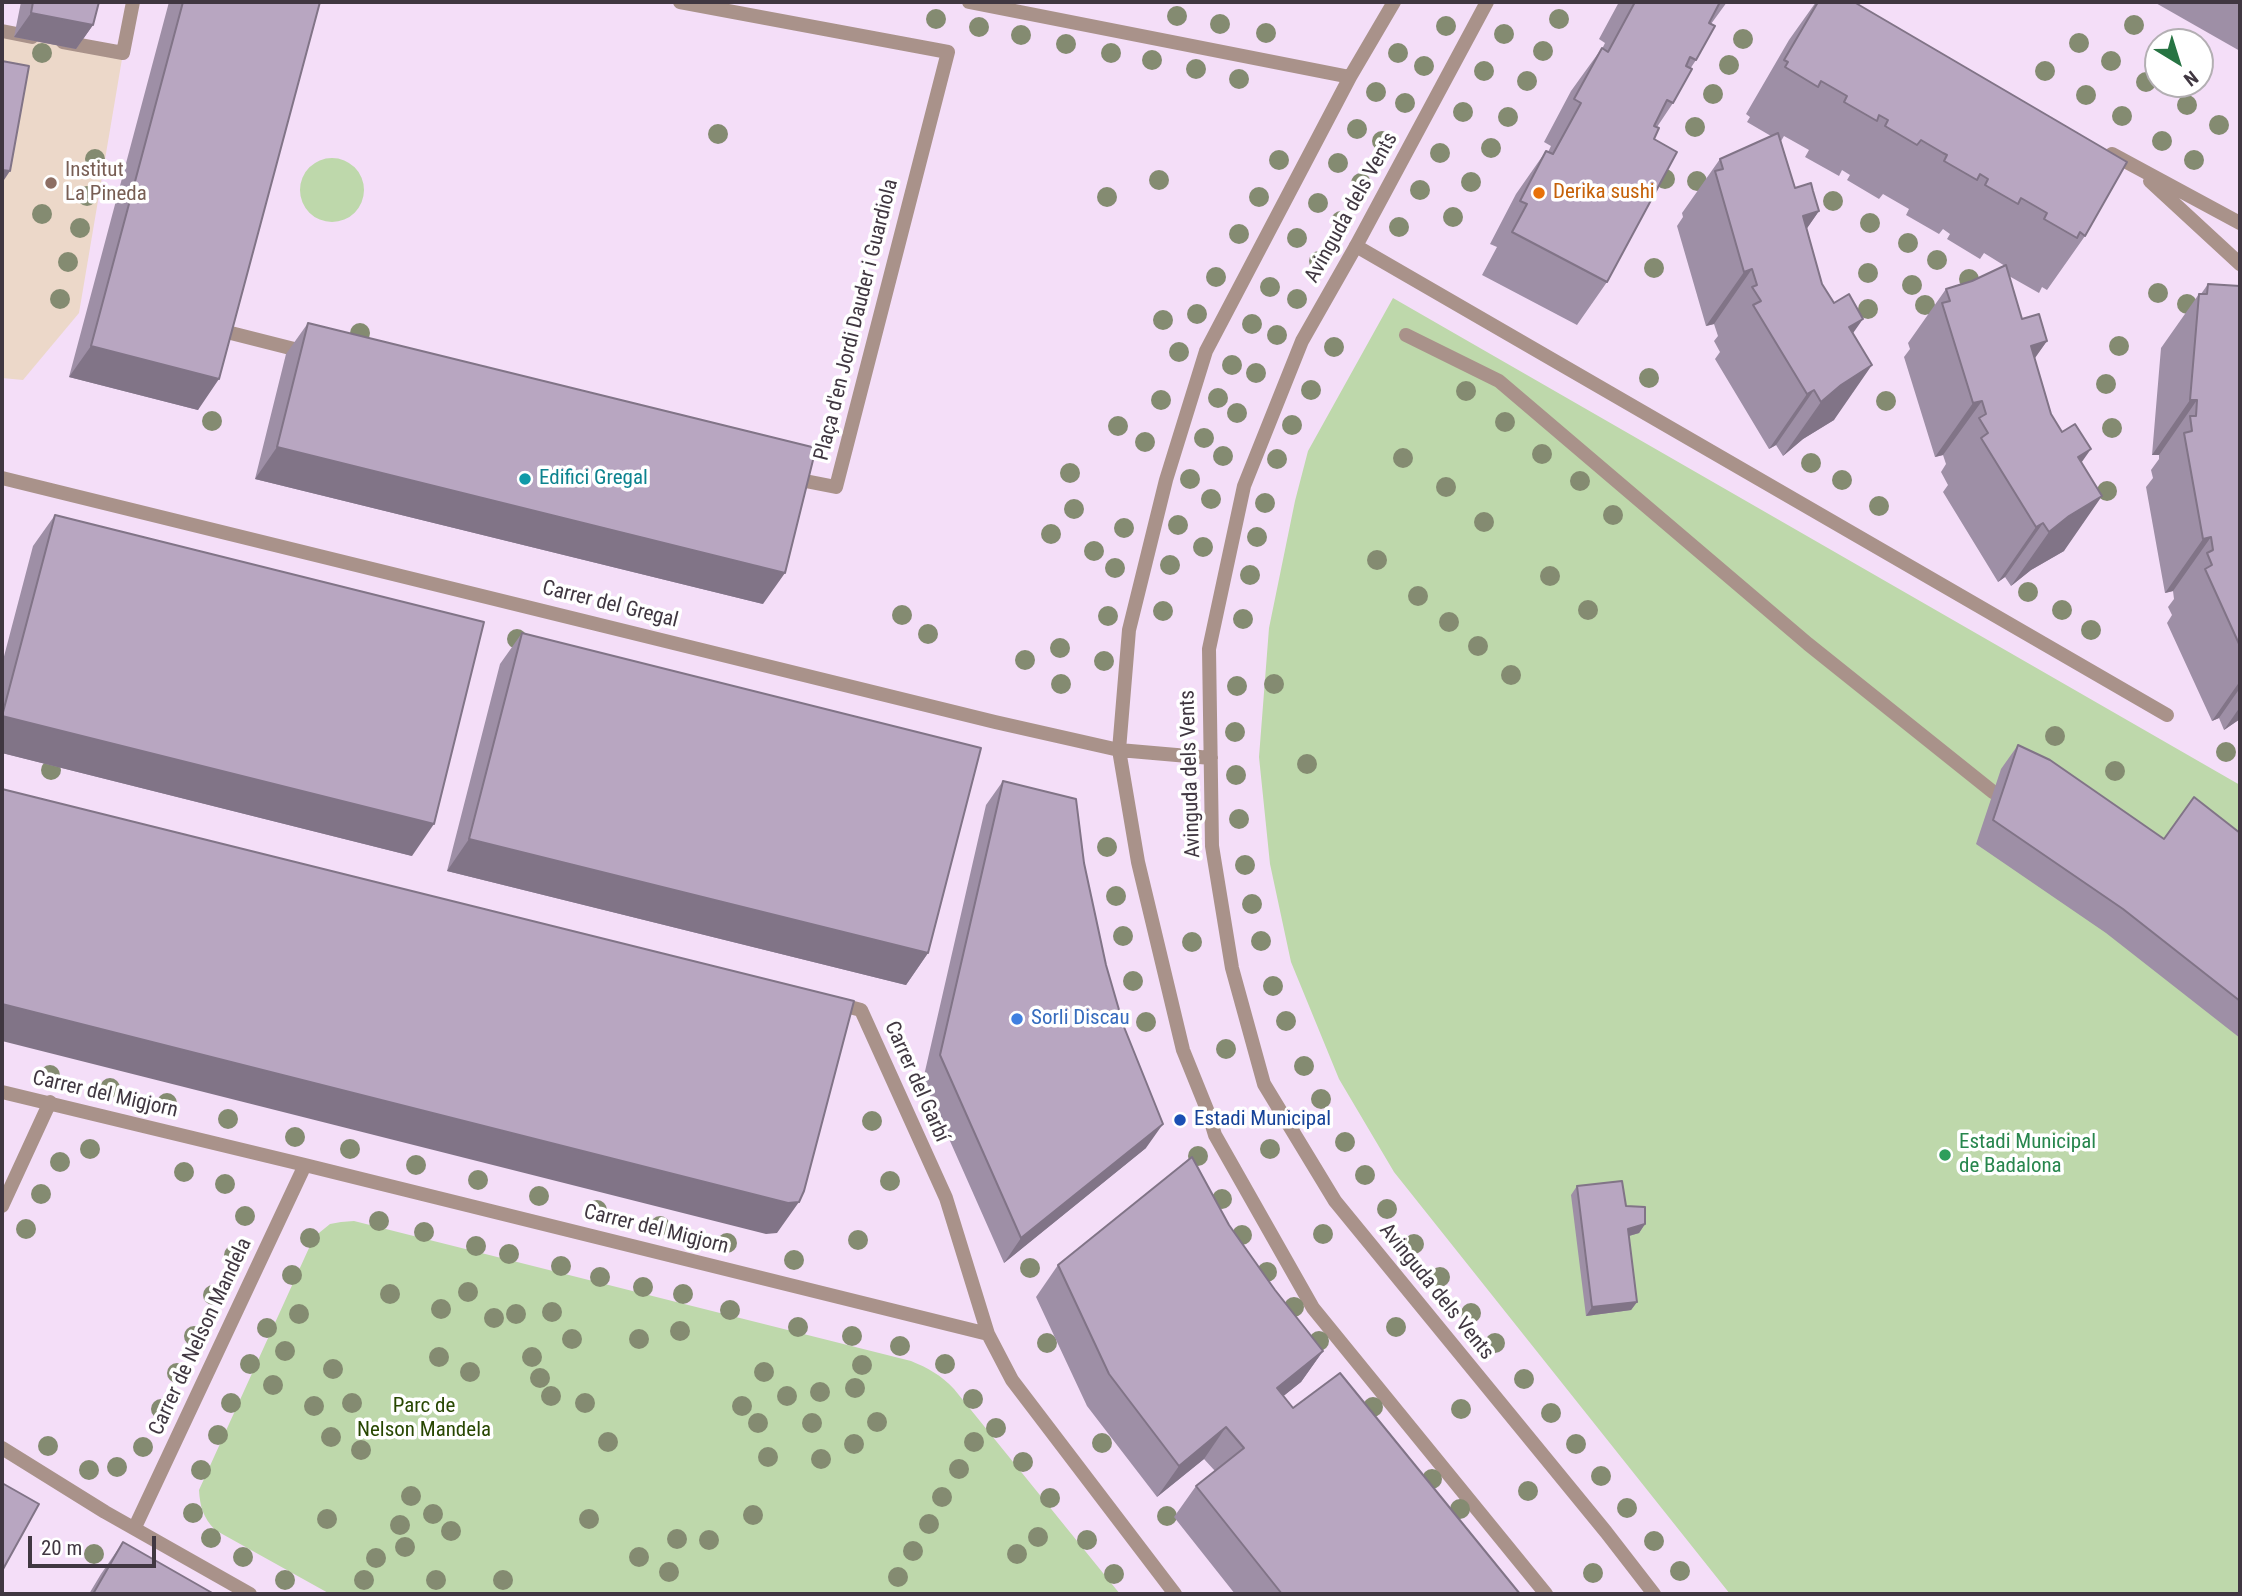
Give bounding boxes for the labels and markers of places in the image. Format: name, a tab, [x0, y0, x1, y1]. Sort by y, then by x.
place label: Institut La Pineda	[65, 158, 147, 208]
marker: Institut La Pineda	[43, 175, 59, 191]
place label: Derika sushi	[1553, 180, 1655, 206]
marker: Derika sushi	[1531, 185, 1547, 201]
place label: Edifici Gregal	[539, 466, 648, 492]
marker: Edifici Gregal	[517, 471, 533, 487]
place label: Sorli Discau	[1031, 1006, 1130, 1032]
marker: Sorli Discau	[1009, 1011, 1025, 1027]
place label: Estadi Municipal	[1194, 1107, 1331, 1133]
marker: Estadi Municipal	[1172, 1112, 1188, 1128]
place label: Estadi Municipal de Badalona	[1959, 1130, 2096, 1180]
marker: Estadi Municipal de Badalona	[1937, 1147, 1953, 1163]

